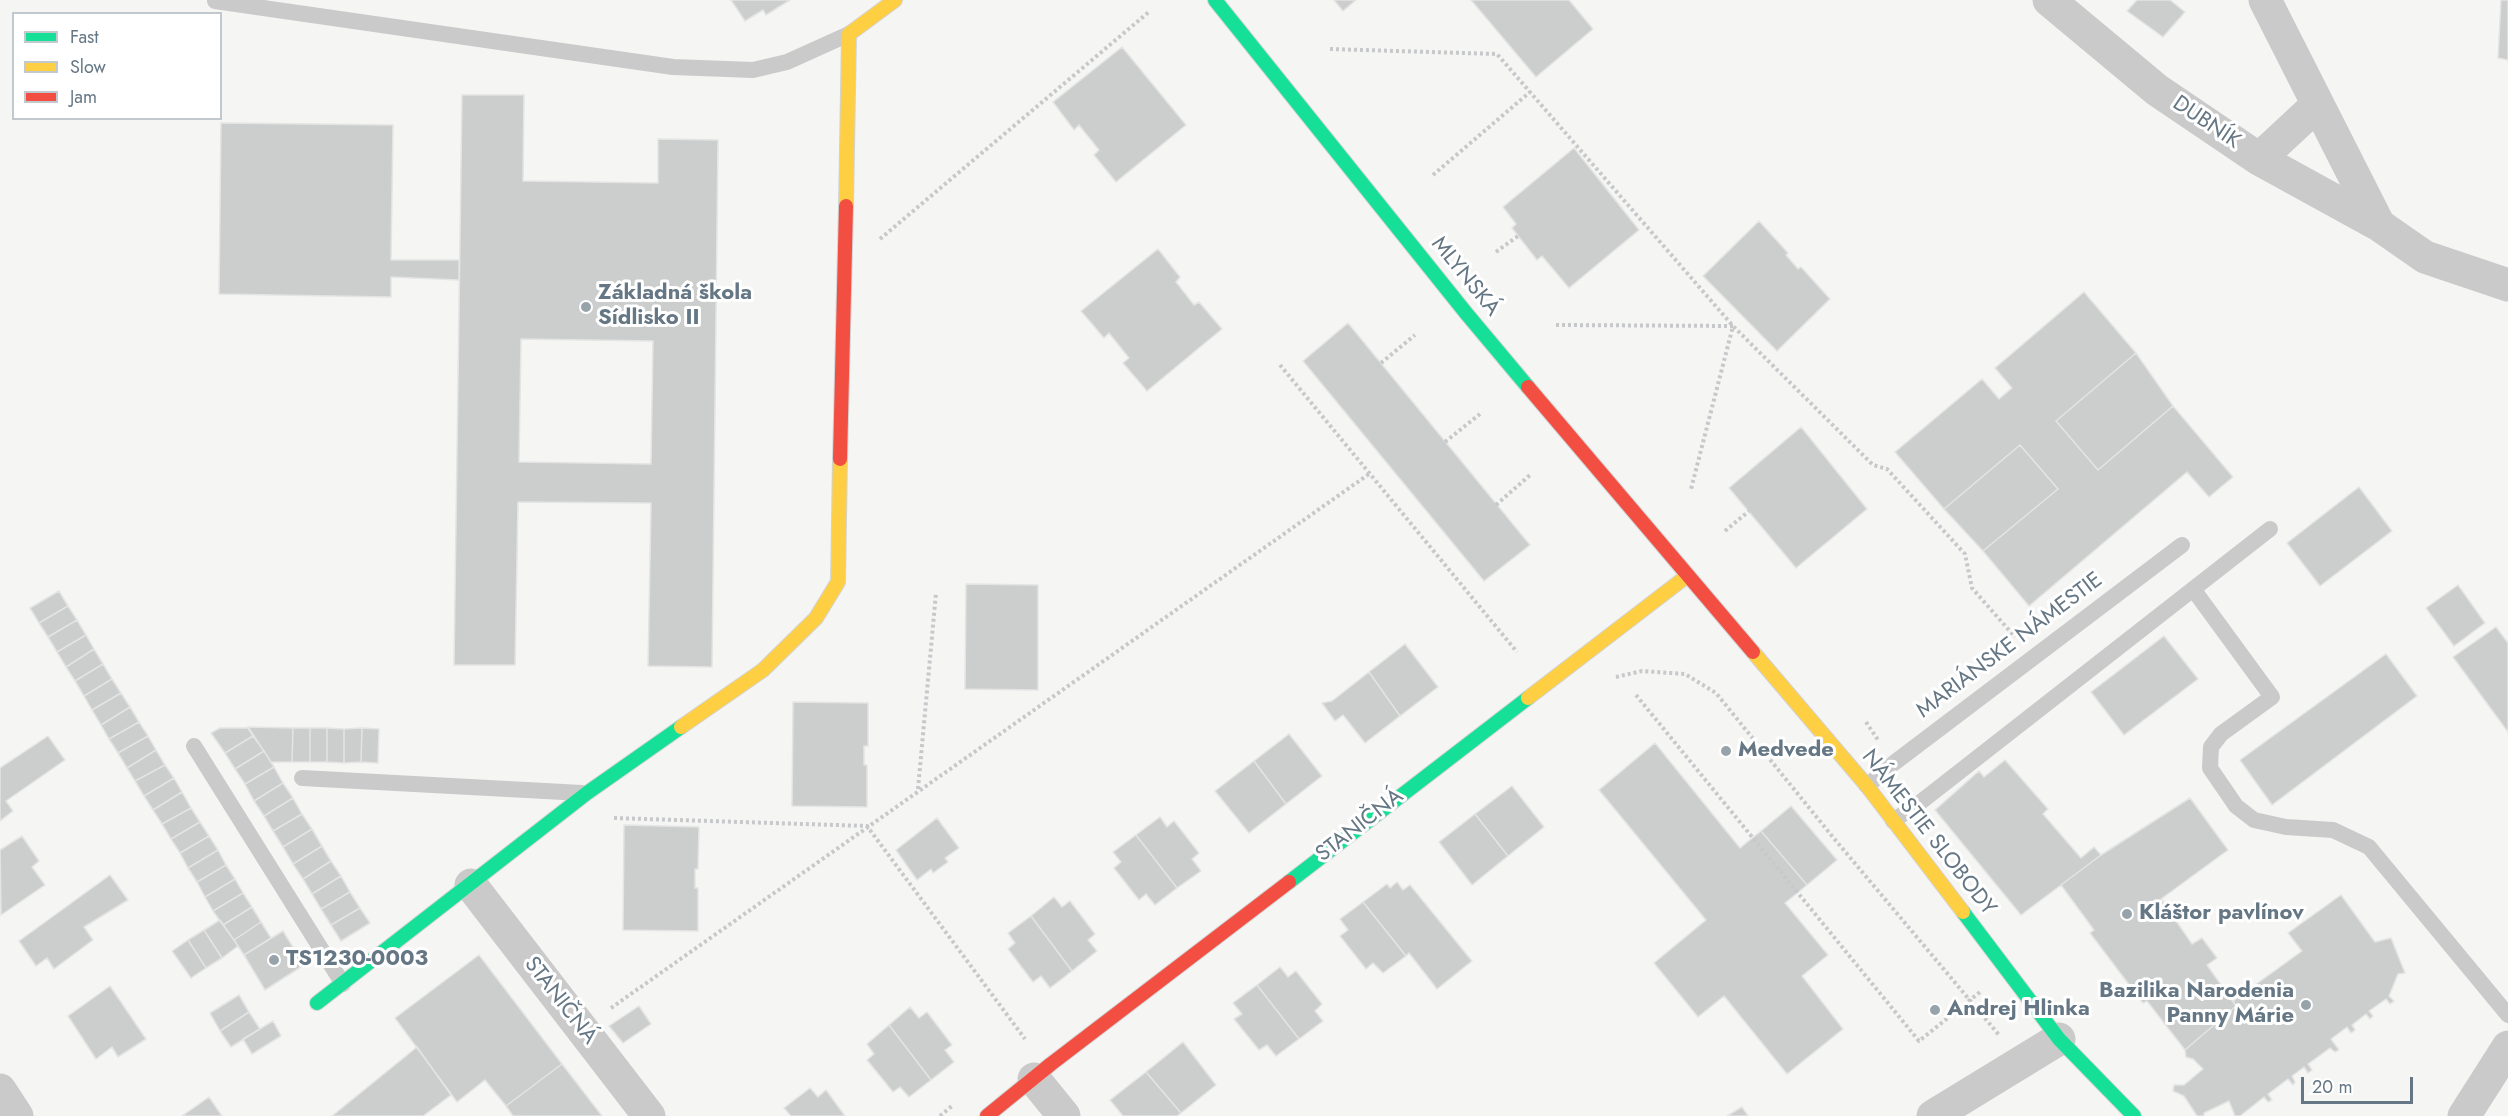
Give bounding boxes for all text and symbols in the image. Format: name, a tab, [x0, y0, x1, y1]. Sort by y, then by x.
legend	[12, 12, 222, 120]
text: Fast	[70, 24, 99, 50]
text: Slow	[70, 54, 106, 80]
text: Jam	[70, 84, 97, 110]
street label: DUBNÍK	[2167, 91, 2245, 155]
street label: MLYNSKÁ	[1425, 232, 1505, 322]
place label: Základná škola Sídlisko II	[598, 281, 752, 332]
marker: Základná škola Sídlisko II	[579, 300, 593, 314]
street label: MARIÁNSKE NÁMESTIE	[1912, 567, 2108, 725]
place label: Medvede	[1738, 738, 1834, 764]
marker: Medvede	[1719, 744, 1733, 758]
street label: NÁMESTIE SLOBODY	[1855, 745, 2001, 921]
street label: STANIČNÁ	[1311, 784, 1409, 868]
place label: Kláštor pavlínov	[2139, 901, 2304, 927]
marker: Kláštor pavlínov	[2120, 907, 2134, 921]
place label: TS1230-0003	[286, 947, 428, 973]
street label: STANIČNÁ	[518, 952, 602, 1050]
marker: TS1230-0003	[267, 953, 281, 967]
place label: Bazilika Narodenia Panny Márie	[2099, 979, 2294, 1030]
place label: Andrej Hlinka	[1947, 997, 2090, 1023]
marker: Bazilika Narodenia Panny Márie	[2299, 998, 2313, 1012]
marker: Andrej Hlinka	[1928, 1003, 1942, 1017]
scale bar	[2304, 1065, 2416, 1103]
text: 20 m	[2312, 1074, 2352, 1100]

